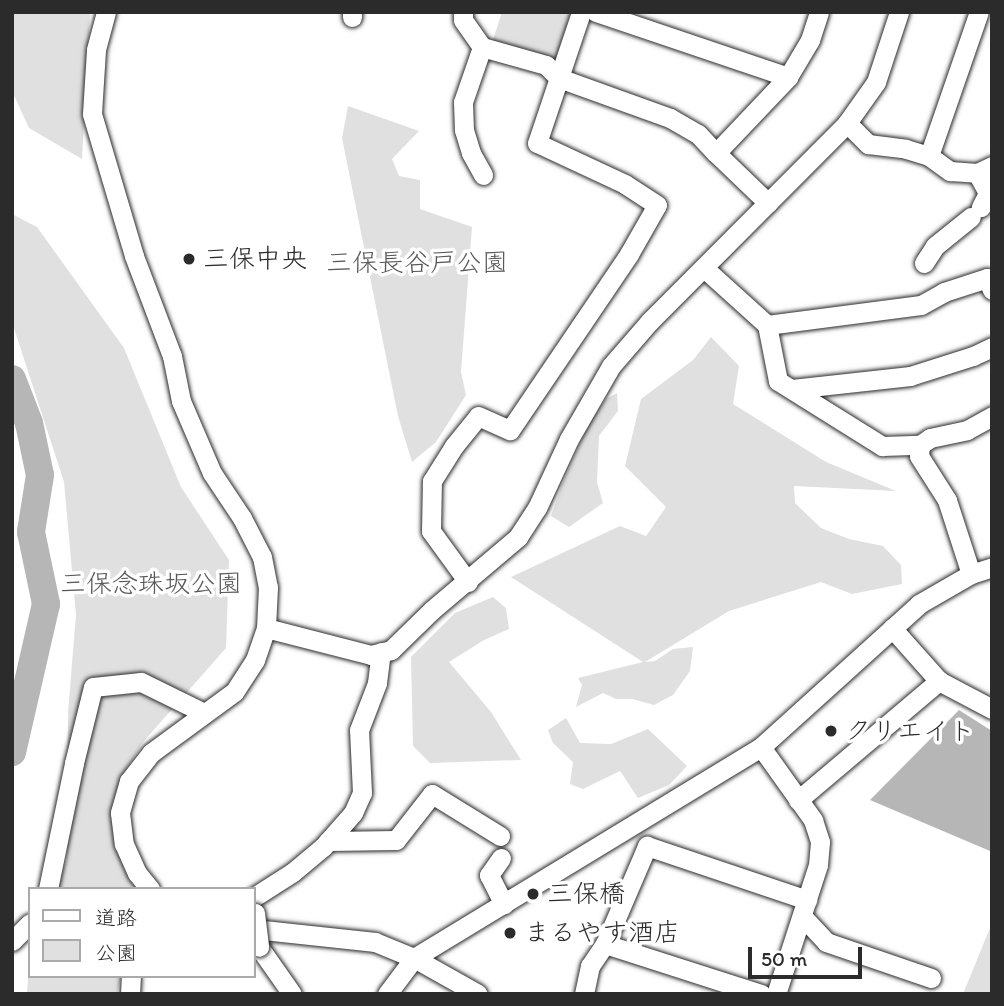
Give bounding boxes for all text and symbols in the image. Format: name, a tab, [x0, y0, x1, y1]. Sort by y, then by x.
place label: 三保中央	[203, 243, 307, 275]
park label: 三保長谷戸公園	[326, 247, 508, 279]
marker: 三保中央	[181, 251, 197, 267]
park label: 三保念珠坂公園	[60, 568, 242, 600]
place label: クリエイト	[845, 715, 975, 747]
marker: クリエイト	[823, 723, 839, 739]
place label: 三保橋	[547, 878, 625, 910]
marker: 三保橋	[525, 886, 541, 902]
legend	[28, 887, 256, 978]
text: 道路	[95, 905, 137, 930]
place label: まるやす酒店	[524, 917, 680, 949]
marker: まるやす酒店	[502, 925, 518, 941]
scale bar	[752, 932, 866, 976]
text: 公園	[95, 940, 137, 965]
text: 50 m	[761, 946, 807, 971]

